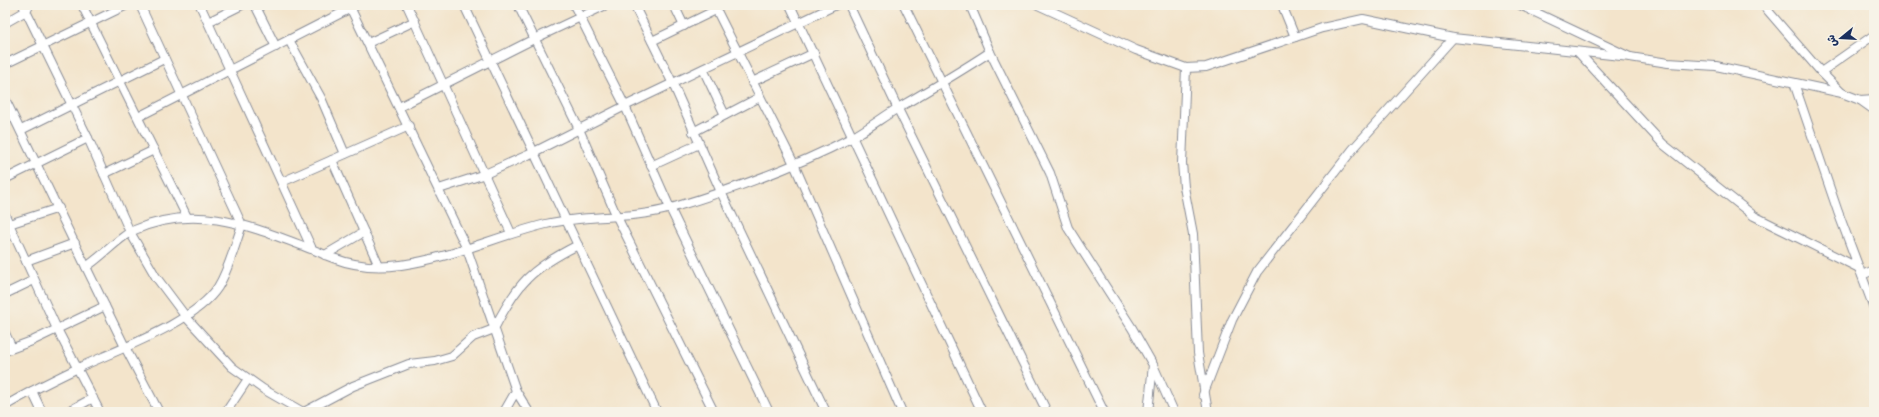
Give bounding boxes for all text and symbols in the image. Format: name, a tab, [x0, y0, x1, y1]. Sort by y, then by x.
north arrow	[1821, 18, 1861, 58]
text: ش	[1823, 33, 1840, 49]

